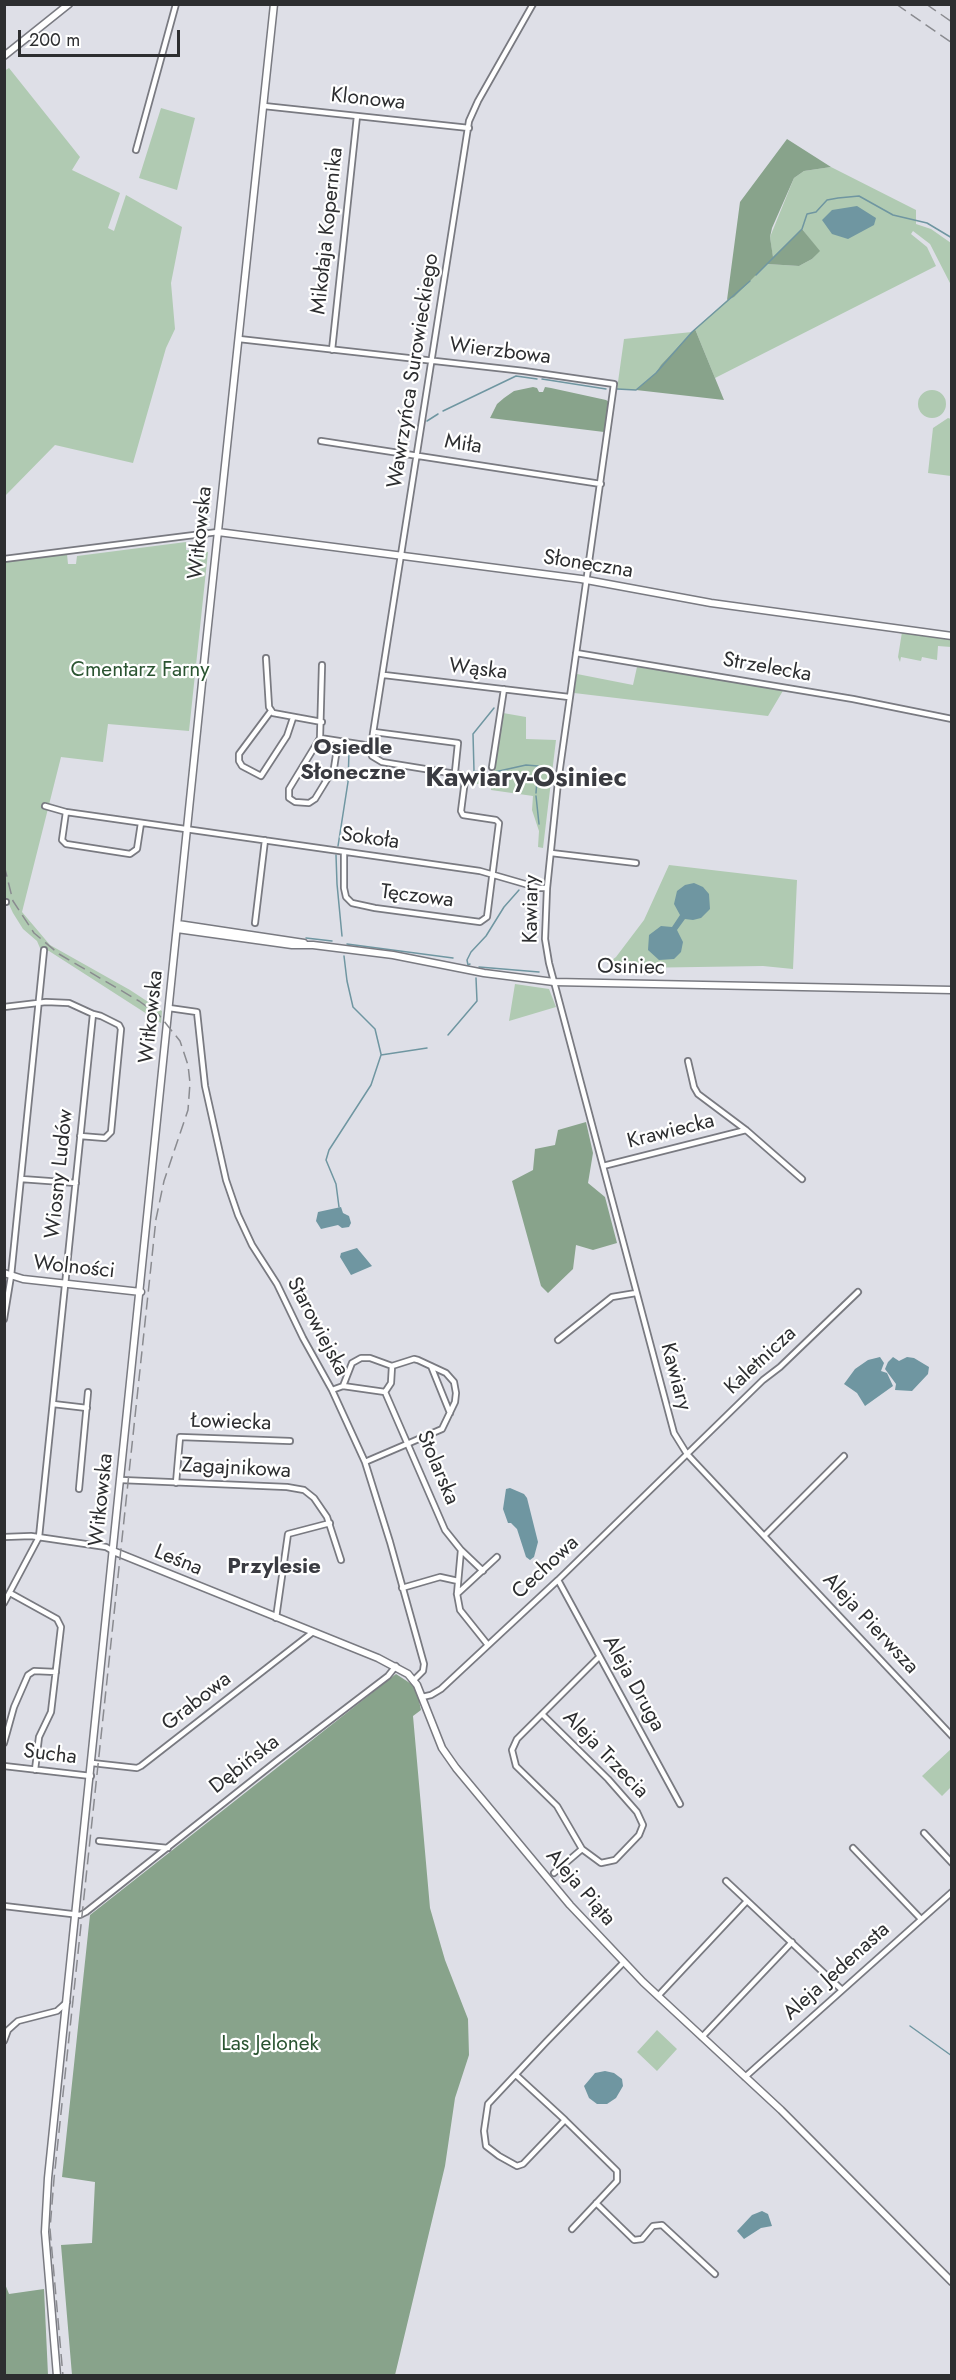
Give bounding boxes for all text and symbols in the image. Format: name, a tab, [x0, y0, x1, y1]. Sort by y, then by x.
scale bar	[21, 18, 183, 56]
text: 200 m	[29, 27, 80, 53]
street label: Klonowa	[330, 84, 406, 116]
street label: Mikołaja Kopernika	[307, 146, 349, 316]
street label: Wawrzyńca Surowieckiego	[383, 252, 445, 490]
street label: Wierzbowa	[448, 333, 552, 371]
street label: Miła	[443, 430, 483, 460]
street label: Witkowska	[184, 485, 218, 581]
street label: Słoneczna	[541, 545, 635, 585]
street label: Strzelecka	[721, 648, 813, 688]
street label: Wąska	[447, 654, 509, 686]
park label: Cmentarz Farny	[71, 658, 209, 684]
district label: Osiedle Słoneczne	[300, 736, 406, 788]
district label: Kawiary-Osiniec	[425, 763, 627, 795]
street label: Sokoła	[339, 822, 401, 856]
street label: Kawiary	[519, 874, 545, 944]
street label: Tęczowa	[379, 880, 455, 914]
street label: Osiniec	[597, 955, 665, 981]
street label: Witkowska	[135, 969, 169, 1065]
street label: Wiosny Ludów	[41, 1108, 79, 1240]
street label: Krawiecka	[625, 1109, 717, 1155]
street label: Wolności	[32, 1251, 116, 1285]
street label: Starowiejska	[280, 1273, 354, 1381]
street label: Kaletnicza	[720, 1321, 802, 1401]
street label: Kawiary	[654, 1341, 696, 1413]
street label: Łowiecka	[190, 1409, 272, 1437]
street label: Stolarska	[410, 1427, 464, 1509]
street label: Witkowska	[85, 1452, 119, 1548]
street label: Zagajnikowa	[181, 1454, 291, 1484]
street label: Cechowa	[507, 1531, 585, 1605]
street label: Leśna	[150, 1540, 206, 1582]
district label: Przylesie	[227, 1555, 321, 1581]
street label: Aleja Pierwsza	[817, 1568, 923, 1680]
street label: Aleja Druga	[596, 1632, 670, 1736]
street label: Grabowa	[157, 1667, 237, 1737]
street label: Aleja Trzecia	[557, 1706, 653, 1804]
street label: Dębińska	[205, 1730, 285, 1800]
street label: Sucha	[22, 1739, 78, 1771]
street label: Aleja Piąta	[540, 1844, 620, 1932]
street label: Aleja Jedenasta	[779, 1918, 895, 2026]
park label: Las Jelonek	[221, 2032, 319, 2058]

